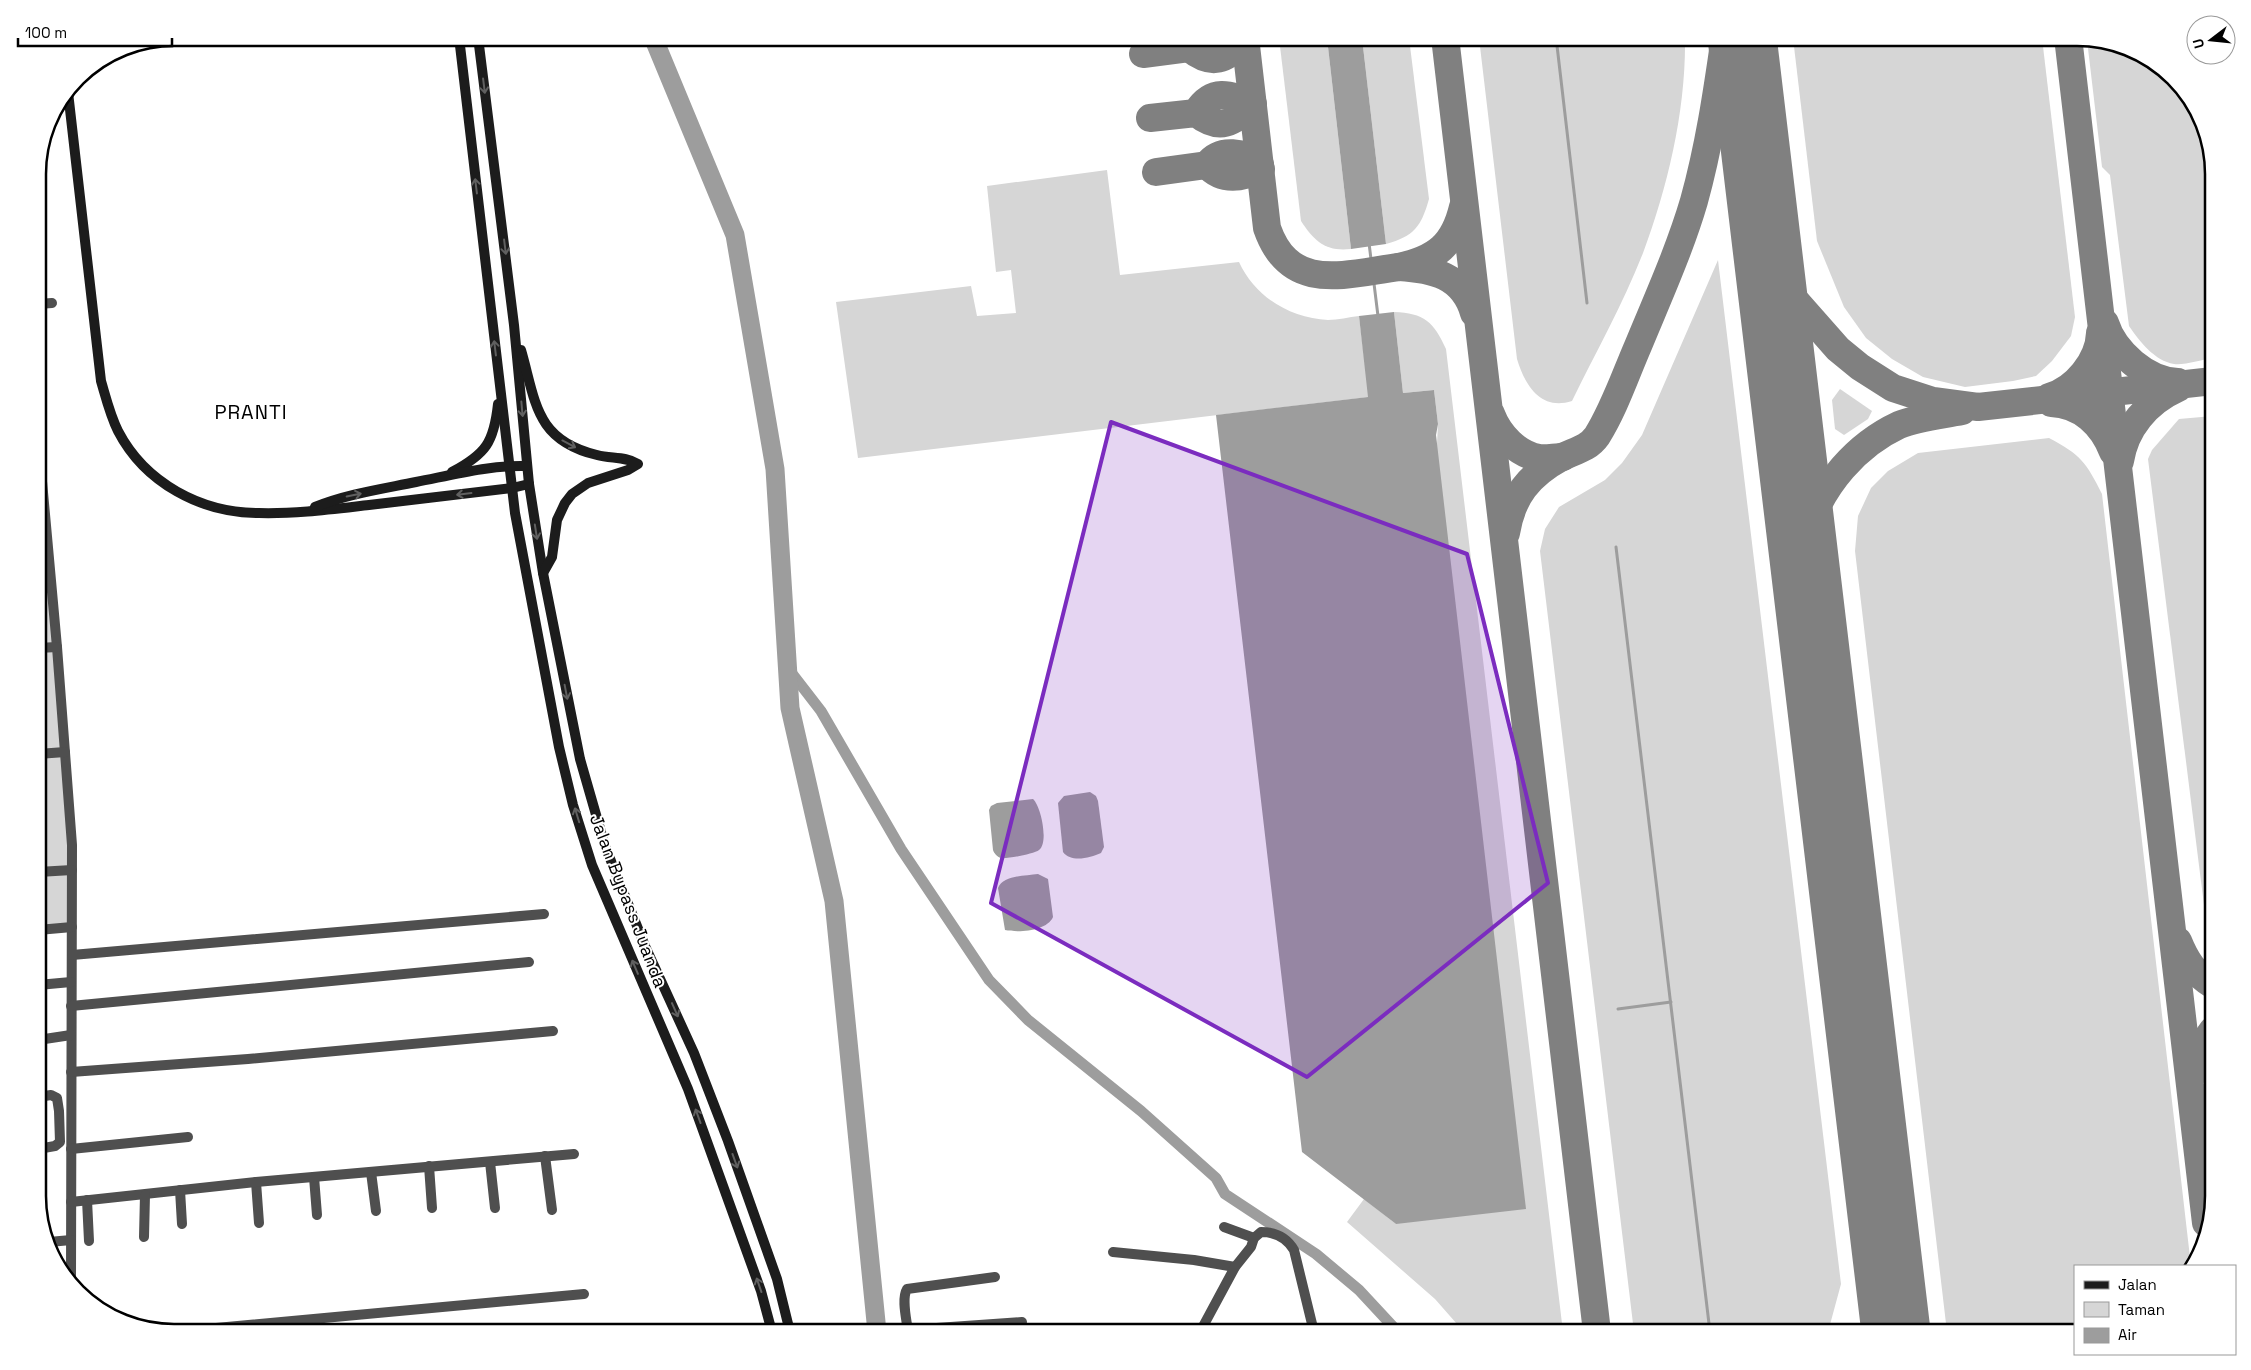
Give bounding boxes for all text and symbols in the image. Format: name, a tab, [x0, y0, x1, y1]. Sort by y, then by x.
scale bar	[18, 15, 171, 47]
north arrow	[2186, 15, 2236, 65]
text: 100 m	[25, 23, 67, 42]
text: U	[2189, 37, 2208, 51]
one-way arrow	[479, 78, 489, 94]
one-way arrow	[471, 178, 481, 194]
one-way arrow	[500, 239, 510, 255]
one-way arrow	[490, 340, 500, 356]
district label: PRANTI	[214, 399, 288, 425]
one-way arrow	[517, 400, 527, 416]
one-way arrow	[562, 439, 577, 449]
one-way arrow	[456, 489, 472, 499]
one-way arrow	[345, 490, 361, 499]
one-way arrow	[532, 524, 542, 540]
one-way arrow	[562, 683, 571, 699]
one-way arrow	[571, 807, 581, 823]
street label: Jalan Bypass Juanda	[585, 811, 672, 991]
one-way arrow	[629, 960, 639, 975]
one-way arrow	[670, 1002, 680, 1017]
one-way arrow	[693, 1109, 702, 1124]
one-way arrow	[731, 1152, 740, 1168]
legend	[2074, 1265, 2236, 1355]
text: Jalan	[2118, 1275, 2157, 1294]
one-way arrow	[754, 1278, 764, 1294]
text: Taman	[2118, 1300, 2165, 1319]
text: Air	[2118, 1325, 2137, 1344]

